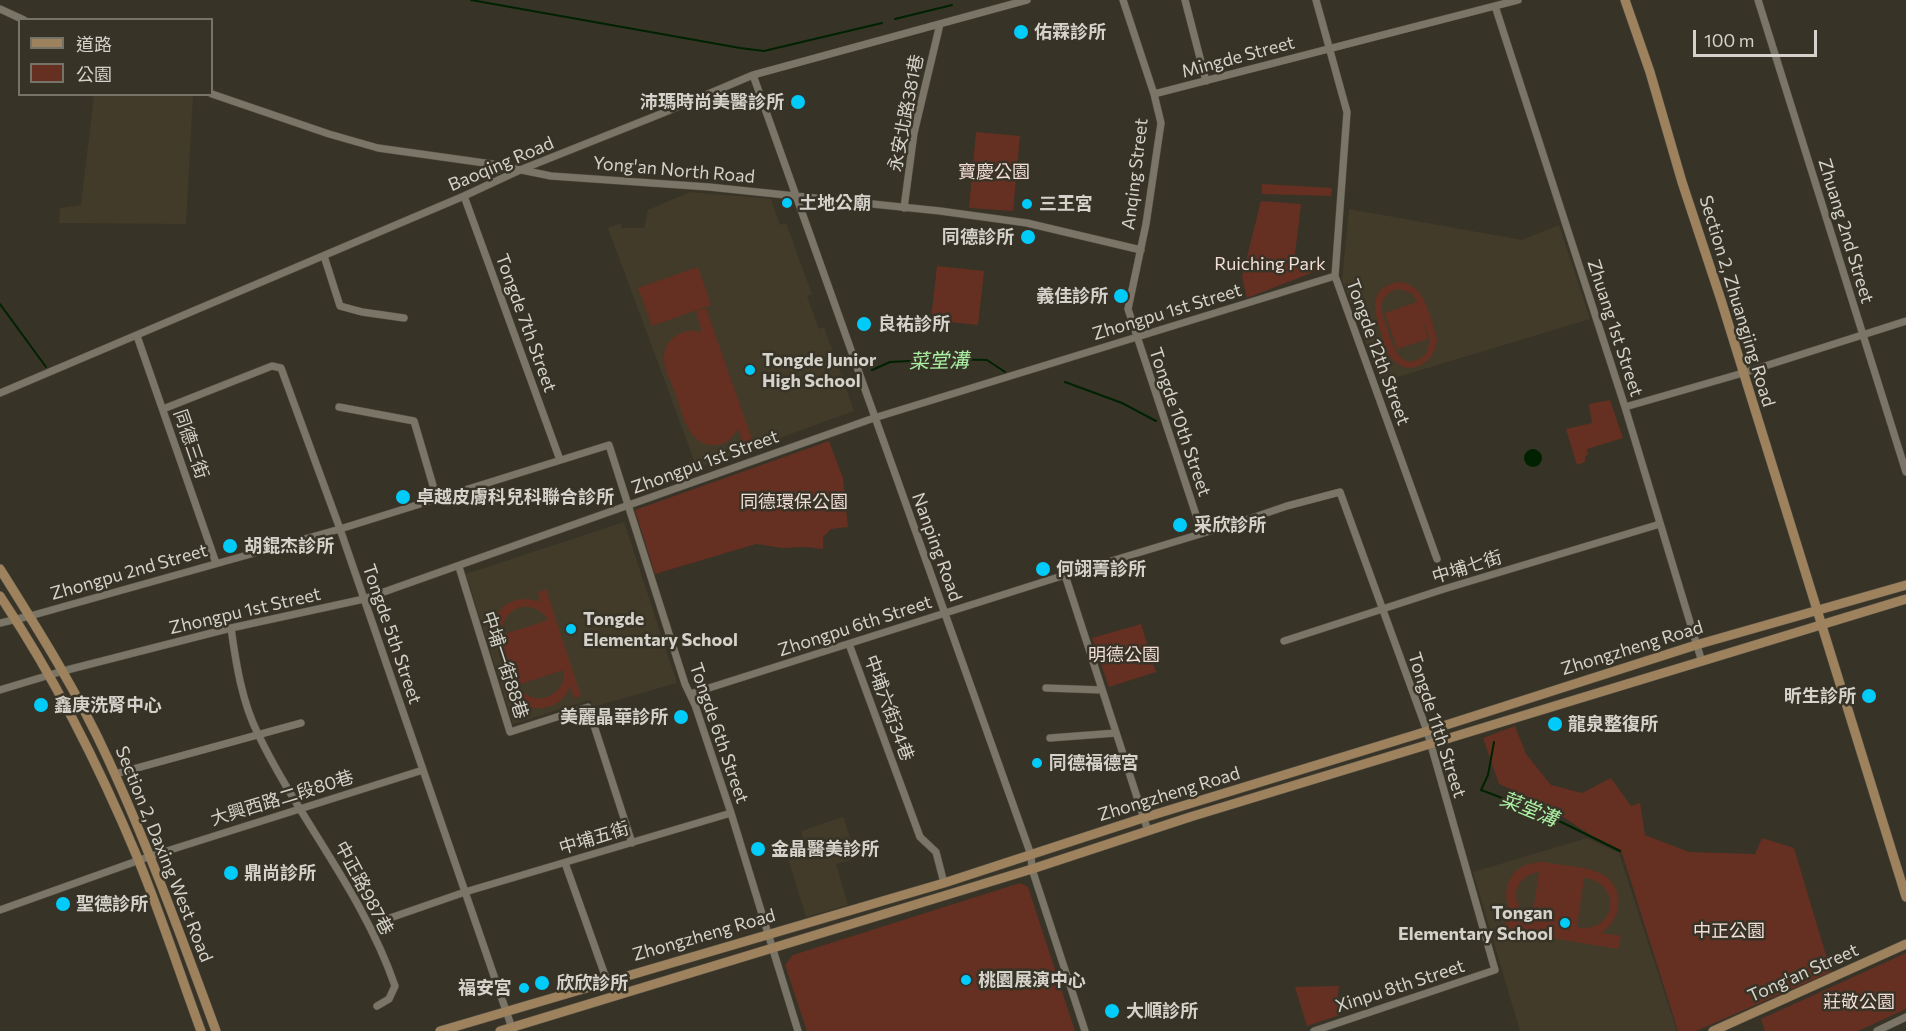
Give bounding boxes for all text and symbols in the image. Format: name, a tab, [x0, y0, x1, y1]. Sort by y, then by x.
legend	[18, 18, 213, 96]
scale bar	[1696, 18, 1820, 56]
place label: 佑霖診所	[1034, 21, 1106, 43]
marker: 佑霖診所	[1012, 23, 1030, 41]
text: 100 m	[1704, 29, 1754, 51]
street label: Mingde Street	[1179, 32, 1297, 82]
text: 道路	[76, 33, 112, 55]
street label: 永安北路381巷	[884, 53, 928, 173]
text: 公園	[76, 63, 112, 85]
place label: 沛瑪時尚美醫診所	[640, 91, 784, 113]
marker: 沛瑪時尚美醫診所	[789, 93, 807, 111]
street label: Anqing Street	[1117, 117, 1153, 231]
street label: Baoqing Road	[445, 132, 557, 196]
street label: Yong'an North Road	[592, 152, 756, 188]
street label: Zhuang 2nd Street	[1814, 156, 1878, 306]
park label: 寶慶公園	[958, 161, 1030, 183]
place label: 土地公廟	[799, 192, 871, 214]
place label: 三王宮	[1039, 193, 1093, 215]
street label: Section 2, Zhuangjing Road	[1695, 193, 1779, 409]
marker: 土地公廟	[780, 196, 794, 210]
marker: 三王宮	[1020, 197, 1034, 211]
place label: 同德診所	[942, 226, 1014, 248]
marker: 同德診所	[1019, 228, 1037, 246]
street label: Tongde 7th Street	[491, 251, 561, 395]
park label: Ruiching Park	[1214, 253, 1326, 275]
street label: Zhuang 1st Street	[1583, 257, 1647, 399]
street label: Tongde 12th Street	[1342, 276, 1414, 428]
street label: Zhongpu 1st Street	[1090, 279, 1244, 345]
place label: 義佳診所	[1036, 285, 1108, 307]
marker: 義佳診所	[1112, 287, 1130, 305]
place label: 良祐診所	[878, 313, 950, 335]
marker: 良祐診所	[855, 315, 873, 333]
street label: Tongde 10th Street	[1144, 345, 1216, 499]
water label: 菜堂溝	[909, 348, 969, 374]
place label: Tongde Junior High School	[762, 349, 876, 392]
marker: Tongde Junior High School	[743, 363, 757, 377]
street label: 同德三街	[169, 406, 213, 482]
street label: Zhongpu 1st Street	[629, 425, 781, 499]
place label: 卓越皮膚科兒科聯合診所	[416, 486, 614, 508]
marker: 卓越皮膚科兒科聯合診所	[394, 488, 412, 506]
street label: Nanping Road	[907, 490, 967, 604]
park label: 同德環保公園	[740, 491, 848, 513]
place label: 采欣診所	[1194, 514, 1266, 536]
marker: 采欣診所	[1171, 516, 1189, 534]
place label: 胡錕杰診所	[244, 535, 334, 557]
marker: 胡錕杰診所	[221, 537, 239, 555]
street label: Zhongpu 2nd Street	[48, 539, 210, 605]
street label: 中埔七街	[1429, 546, 1505, 588]
place label: 何翊菁診所	[1056, 558, 1146, 580]
marker: 何翊菁診所	[1034, 560, 1052, 578]
street label: Tongde 5th Street	[358, 561, 426, 707]
street label: Zhongpu 1st Street	[167, 583, 323, 639]
street label: Zhongpu 6th Street	[775, 591, 935, 661]
street label: 中埔一街88巷	[477, 608, 533, 722]
place label: Tongde Elementary School	[583, 608, 738, 650]
street label: Zhongzheng Road	[1558, 616, 1706, 680]
marker: Tongde Elementary School	[564, 622, 578, 636]
park label: 明德公園	[1088, 644, 1160, 666]
street label: Tongde 11th Street	[1403, 650, 1471, 800]
street label: 中埔六街34巷	[860, 652, 918, 764]
street label: Tongde 6th Street	[685, 660, 753, 806]
place label: 昕生診所	[1784, 685, 1856, 707]
marker: 昕生診所	[1860, 687, 1878, 705]
place label: 鑫庚洗腎中心	[54, 694, 162, 716]
marker: 鑫庚洗腎中心	[32, 696, 50, 714]
place label: 美麗晶華診所	[560, 706, 668, 728]
marker: 美麗晶華診所	[672, 708, 690, 726]
place label: 龍泉整復所	[1568, 713, 1658, 735]
marker: 龍泉整復所	[1546, 715, 1564, 733]
street label: Section 2, Daxing West Road	[111, 743, 217, 965]
place label: 同德福德宮	[1049, 752, 1139, 774]
marker: 同德福德宮	[1030, 756, 1044, 770]
street label: Zhongzheng Road	[1095, 762, 1243, 826]
street label: 大興西路二段80巷	[208, 766, 356, 830]
water label: 菜堂溝	[1497, 787, 1561, 831]
street label: 中埔五街	[556, 817, 632, 859]
street label: 中正路987巷	[330, 837, 398, 939]
place label: 金晶醫美診所	[771, 838, 879, 860]
marker: 金晶醫美診所	[749, 840, 767, 858]
place label: 鼎尚診所	[244, 862, 316, 884]
marker: 鼎尚診所	[222, 864, 240, 882]
place label: 聖德診所	[76, 893, 148, 915]
marker: 聖德診所	[54, 895, 72, 913]
place label: Tongan Elementary School	[1398, 902, 1553, 944]
street label: Zhongzheng Road	[630, 904, 778, 966]
marker: Tongan Elementary School	[1558, 916, 1572, 930]
park label: 中正公園	[1693, 920, 1765, 942]
street label: Tong'an Street	[1744, 939, 1862, 1007]
street label: Xinpu 8th Street	[1333, 955, 1467, 1017]
place label: 桃園展演中心	[978, 969, 1086, 991]
place label: 欣欣診所	[556, 972, 628, 994]
marker: 桃園展演中心	[959, 973, 973, 987]
marker: 欣欣診所	[533, 974, 551, 992]
place label: 福安宮	[458, 977, 512, 999]
marker: 福安宮	[517, 981, 531, 995]
park label: 莊敬公園	[1823, 991, 1895, 1013]
place label: 大順診所	[1126, 1000, 1198, 1022]
marker: 大順診所	[1103, 1002, 1121, 1020]

